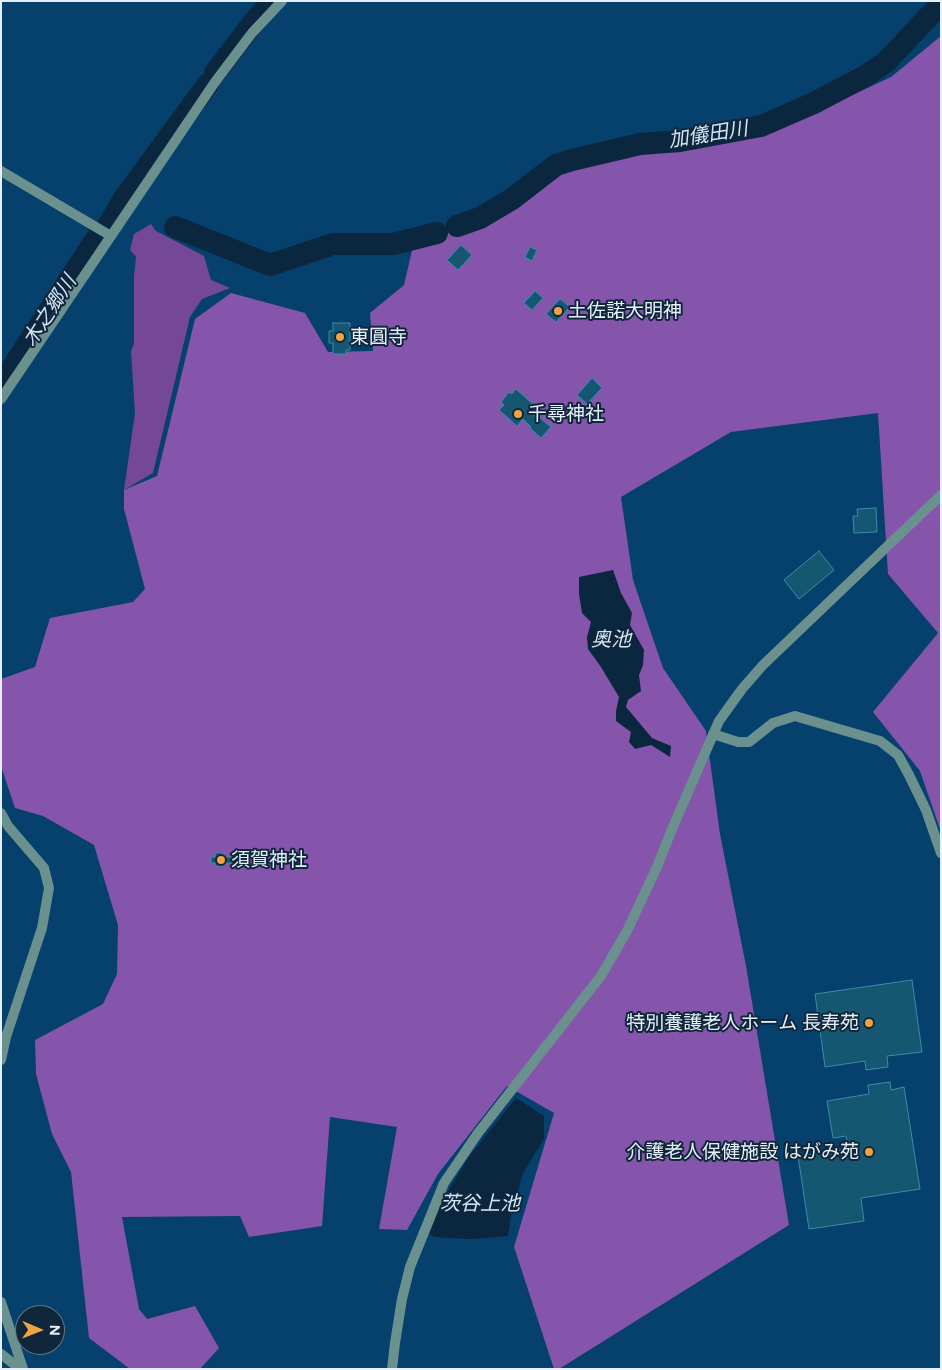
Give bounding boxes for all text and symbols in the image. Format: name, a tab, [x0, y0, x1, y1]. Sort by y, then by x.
water label: 加儀田川	[667, 117, 749, 153]
water label: 木之郷川	[18, 271, 82, 351]
place label: 土佐諾大明神	[568, 300, 682, 322]
marker: 土佐諾大明神	[552, 305, 564, 317]
place label: 東圓寺	[350, 326, 407, 348]
marker: 東圓寺	[334, 331, 346, 343]
place label: 千尋神社	[528, 403, 604, 425]
marker: 千尋神社	[512, 408, 524, 420]
water label: 奥池	[591, 628, 631, 652]
place label: 須賀神社	[231, 849, 307, 871]
marker: 須賀神社	[215, 854, 227, 866]
place label: 特別養護老人ホーム 長寿苑	[626, 1012, 859, 1034]
marker: 特別養護老人ホーム 長寿苑	[863, 1017, 875, 1029]
place label: 介護老人保健施設 はがみ苑	[626, 1141, 859, 1163]
marker: 介護老人保健施設 はがみ苑	[863, 1146, 875, 1158]
water label: 茨谷上池	[440, 1192, 520, 1216]
north arrow	[15, 1305, 65, 1355]
text: N	[46, 1325, 63, 1336]

